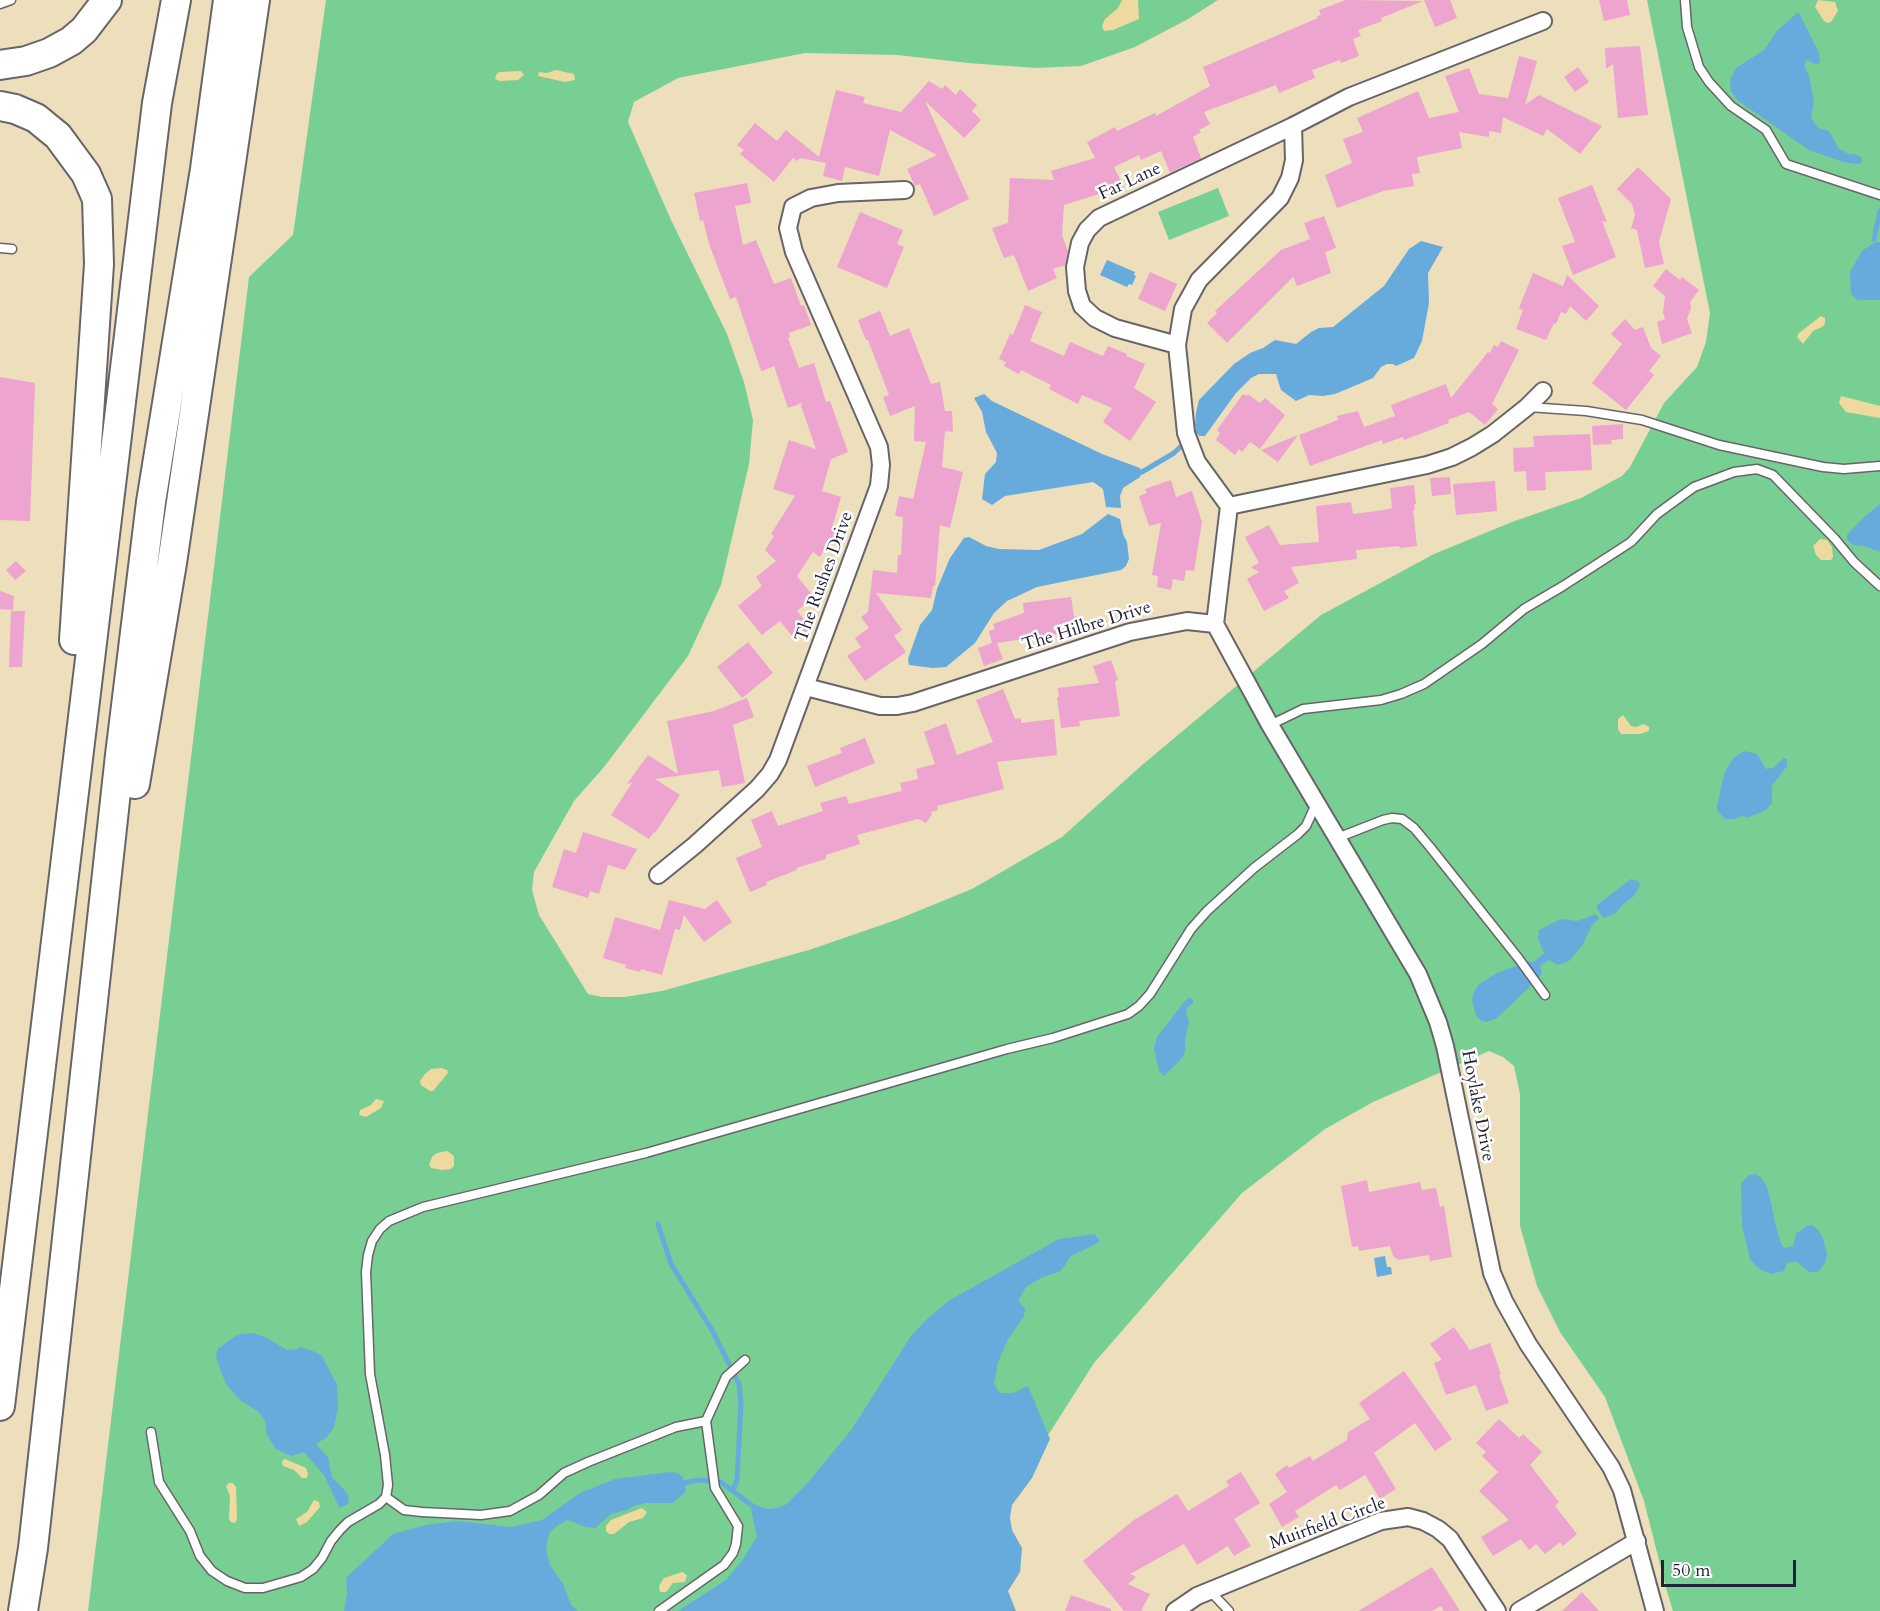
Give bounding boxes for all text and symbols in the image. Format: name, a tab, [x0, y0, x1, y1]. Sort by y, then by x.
street label: Far Lane	[1095, 158, 1165, 206]
street label: The Rushes Drive	[791, 509, 859, 645]
street label: The Hilbre Drive	[1020, 597, 1154, 657]
street label: Hoylake Drive	[1456, 1049, 1498, 1163]
street label: Muirfield Circle	[1267, 1493, 1389, 1555]
scale bar	[1664, 1548, 1799, 1586]
text: 50 m	[1672, 1558, 1711, 1583]

